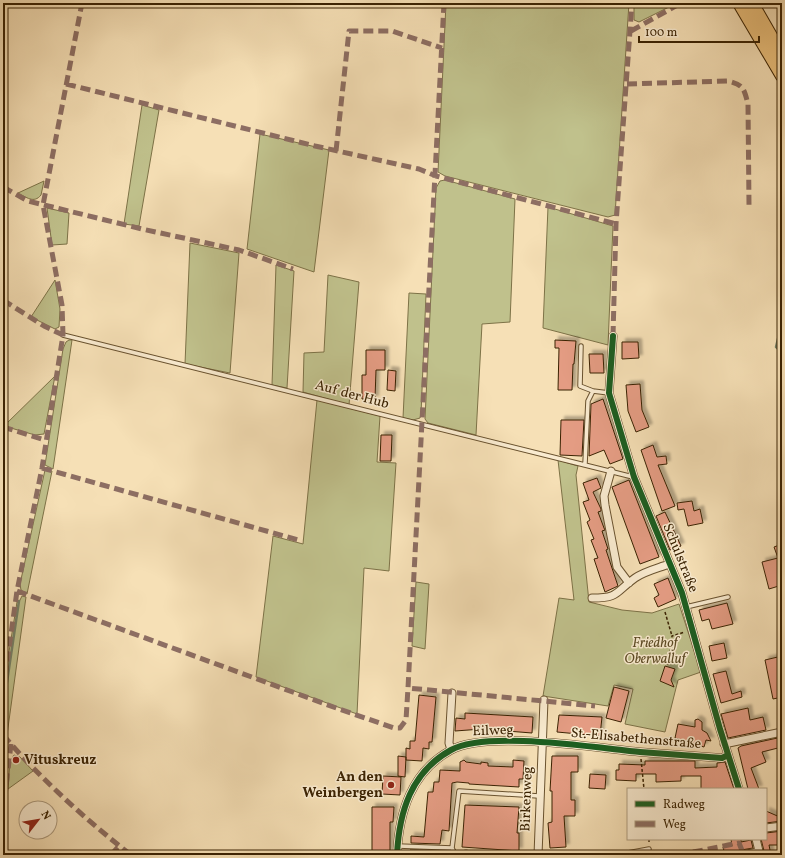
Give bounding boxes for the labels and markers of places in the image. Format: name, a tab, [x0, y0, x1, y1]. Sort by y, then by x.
place label: Vituskreuz	[24, 751, 96, 770]
marker: Vituskreuz	[11, 755, 21, 765]
place label: An den Weinbergen	[303, 768, 383, 803]
marker: An den Weinbergen	[386, 780, 396, 790]

